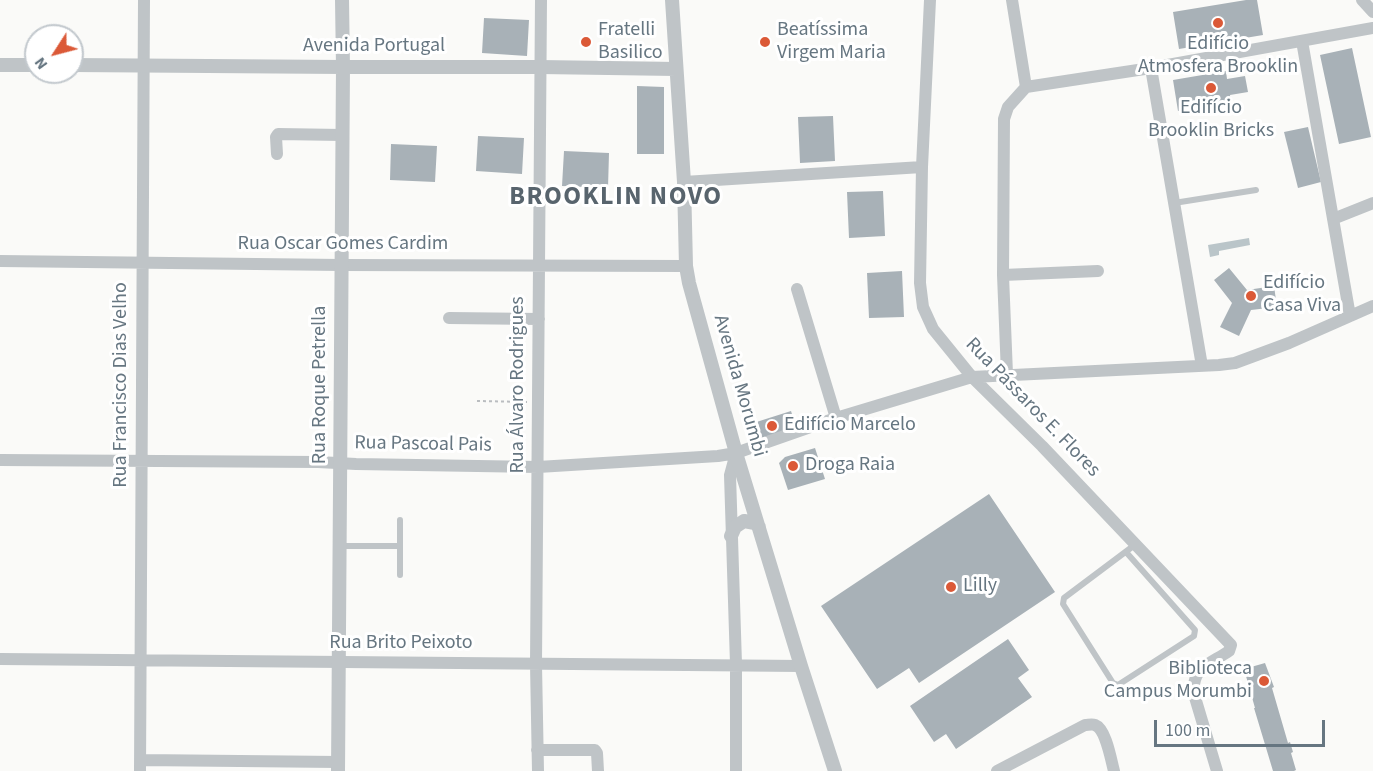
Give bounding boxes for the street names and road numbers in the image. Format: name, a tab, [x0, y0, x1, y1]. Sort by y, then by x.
street label: Avenida Portugal	[303, 35, 445, 59]
street label: Rua Oscar Gomes Cardim	[238, 233, 448, 257]
street label: Rua Francisco Dias Velho	[110, 282, 134, 488]
street label: Rua Álvaro Rodrigues	[507, 296, 531, 474]
street label: Rua Roque Petrella	[309, 306, 333, 464]
street label: Avenida Morumbi	[707, 312, 771, 460]
street label: Rua Pássaros E. Flores	[959, 333, 1105, 483]
street label: Rua Pascoal Pais	[354, 432, 492, 458]
street label: Rua Brito Peixoto	[329, 632, 473, 656]

